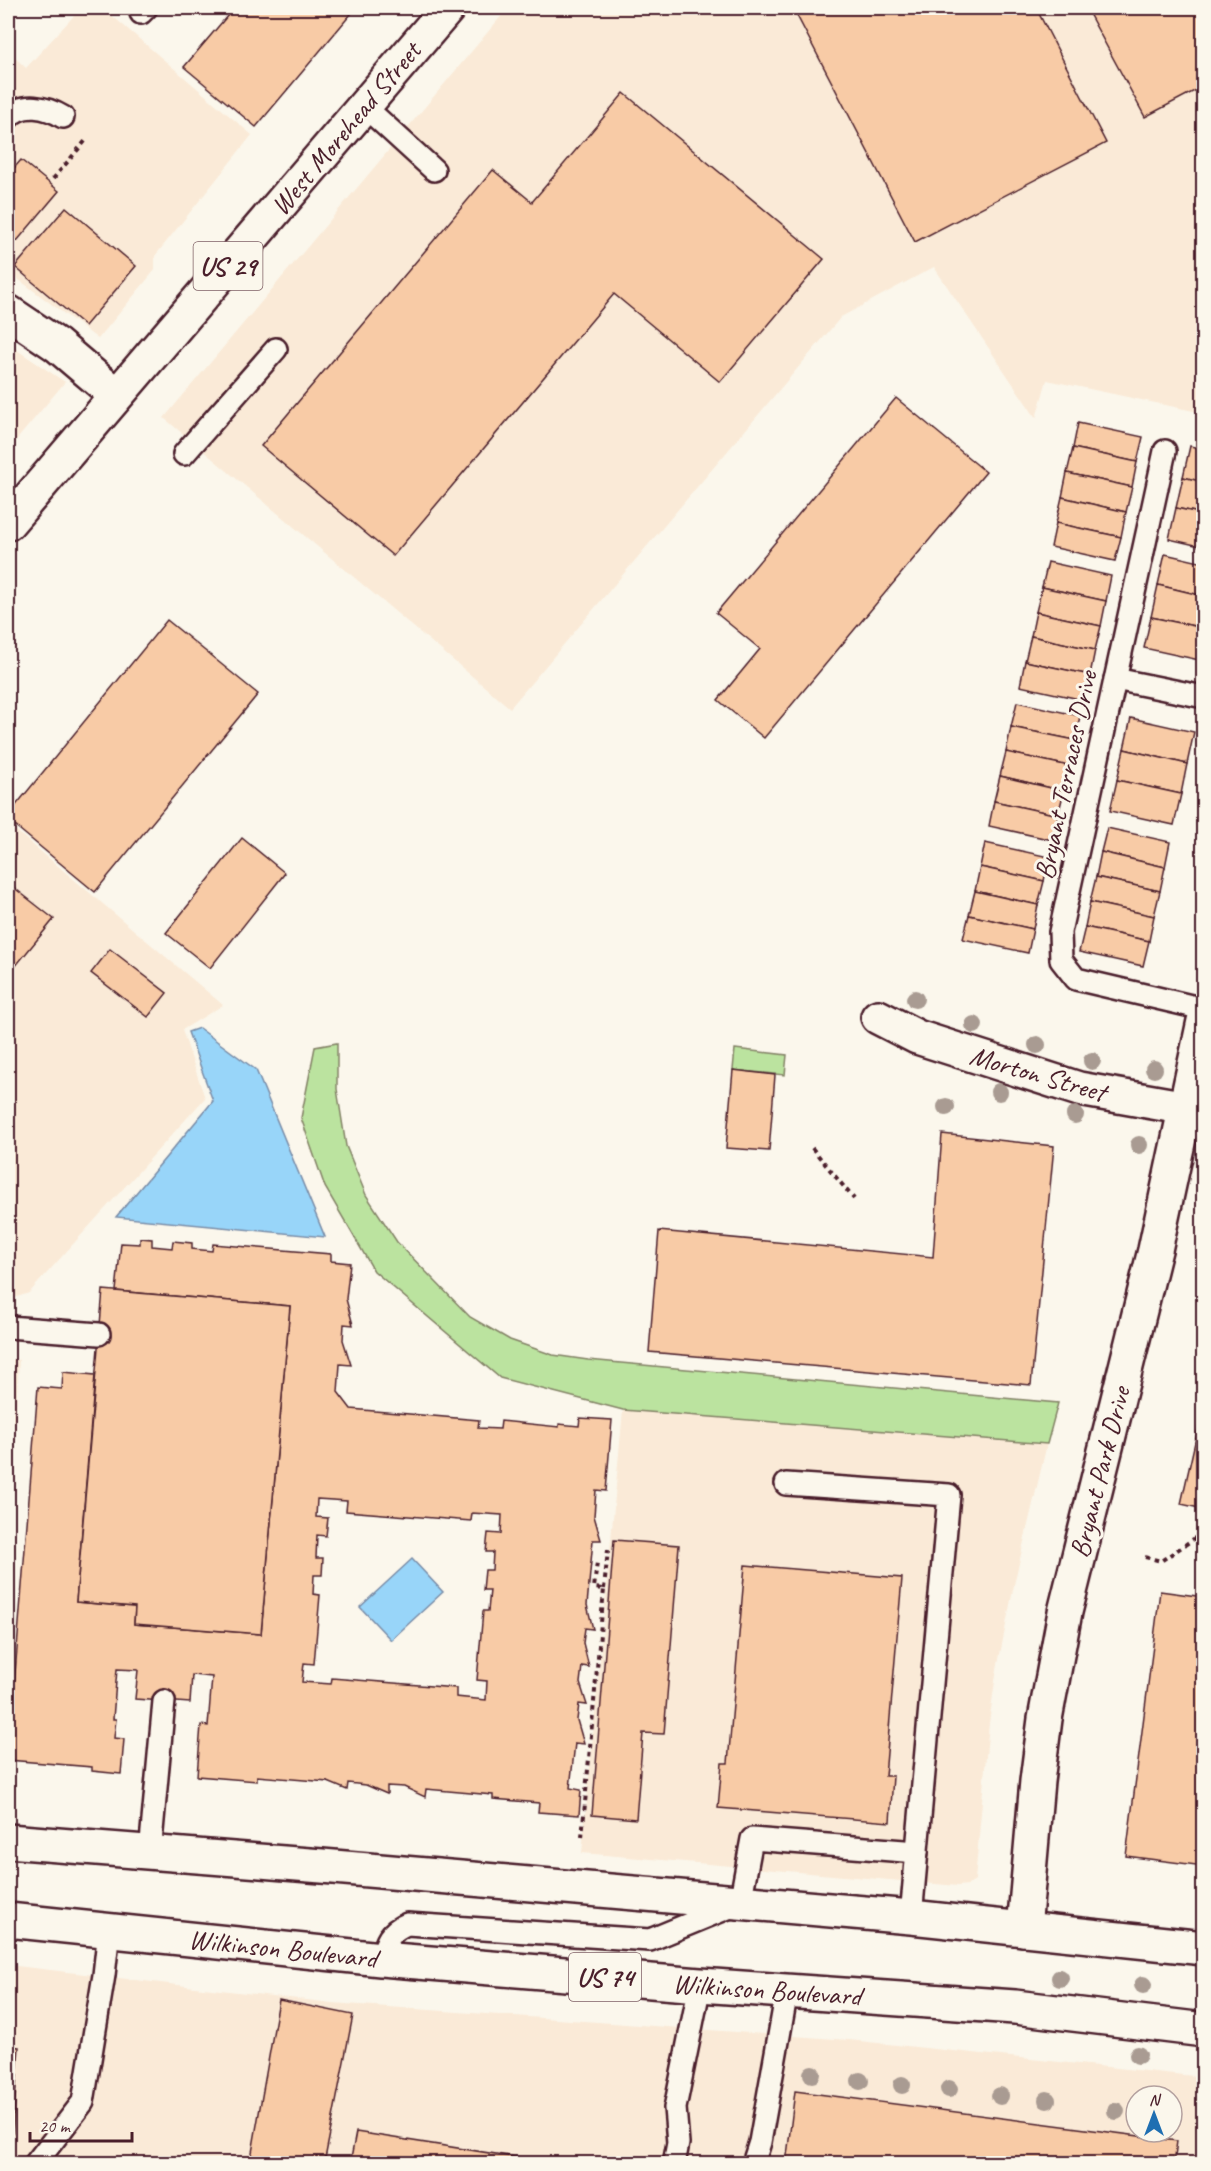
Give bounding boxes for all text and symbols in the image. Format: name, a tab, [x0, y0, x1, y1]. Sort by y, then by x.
street label: West Morehead Street	[263, 32, 430, 222]
road number: US 29	[194, 242, 262, 290]
street label: Bryant Terraces Drive	[1026, 666, 1105, 883]
street label: Morton Street	[966, 1037, 1113, 1111]
street label: Bryant Park Drive	[1061, 1381, 1138, 1561]
street label: Wilkinson Boulevard	[187, 1921, 383, 1976]
road number: US 74	[569, 1953, 641, 2001]
street label: Wilkinson Boulevard	[672, 1965, 866, 2014]
north arrow	[1124, 2084, 1184, 2144]
text: N	[1149, 2090, 1162, 2110]
scale bar	[30, 2105, 132, 2143]
text: 20 m	[39, 2115, 72, 2137]

